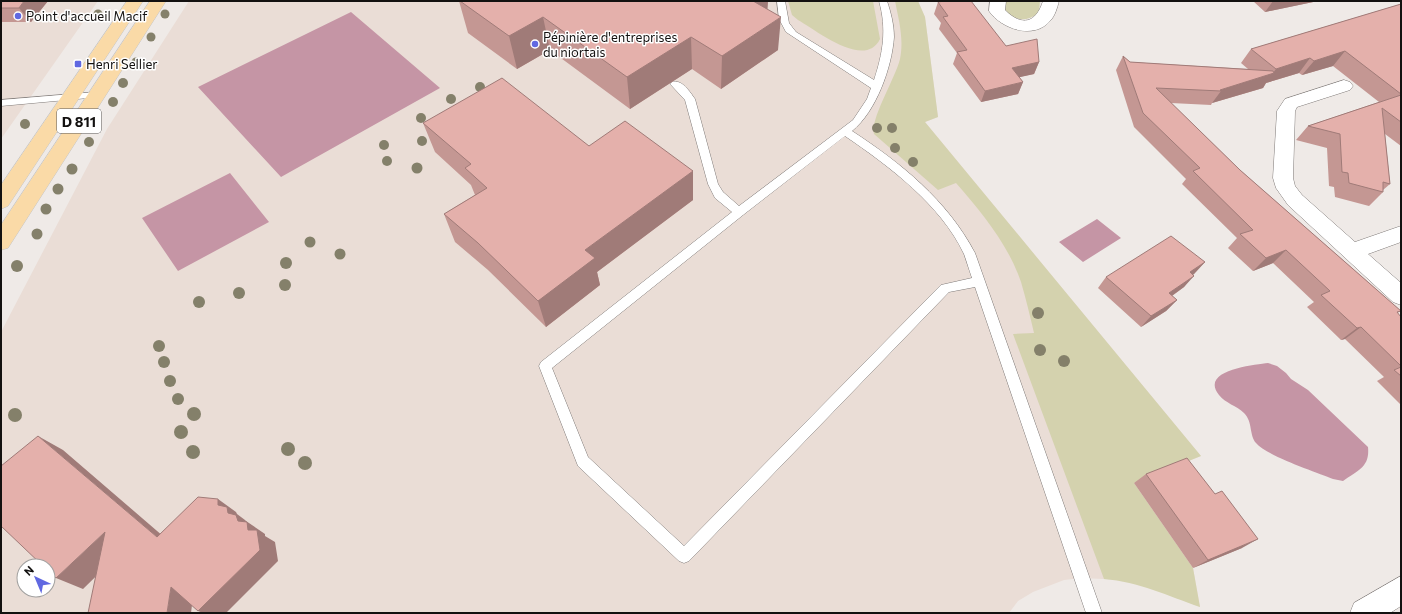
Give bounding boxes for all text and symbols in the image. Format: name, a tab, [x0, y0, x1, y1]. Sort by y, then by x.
place label: Point d'accueil Macif	[26, 8, 148, 24]
marker: Point d'accueil Macif	[13, 11, 23, 21]
place label: Pépinière d'entreprises du niortais	[543, 29, 677, 60]
marker: Pépinière d'entreprises du niortais	[530, 39, 540, 49]
place label: Henri Sellier	[86, 56, 158, 72]
marker: Henri Sellier	[73, 59, 83, 69]
road number: D 811	[57, 109, 101, 133]
north arrow	[16, 558, 56, 598]
text: N	[21, 563, 36, 578]

